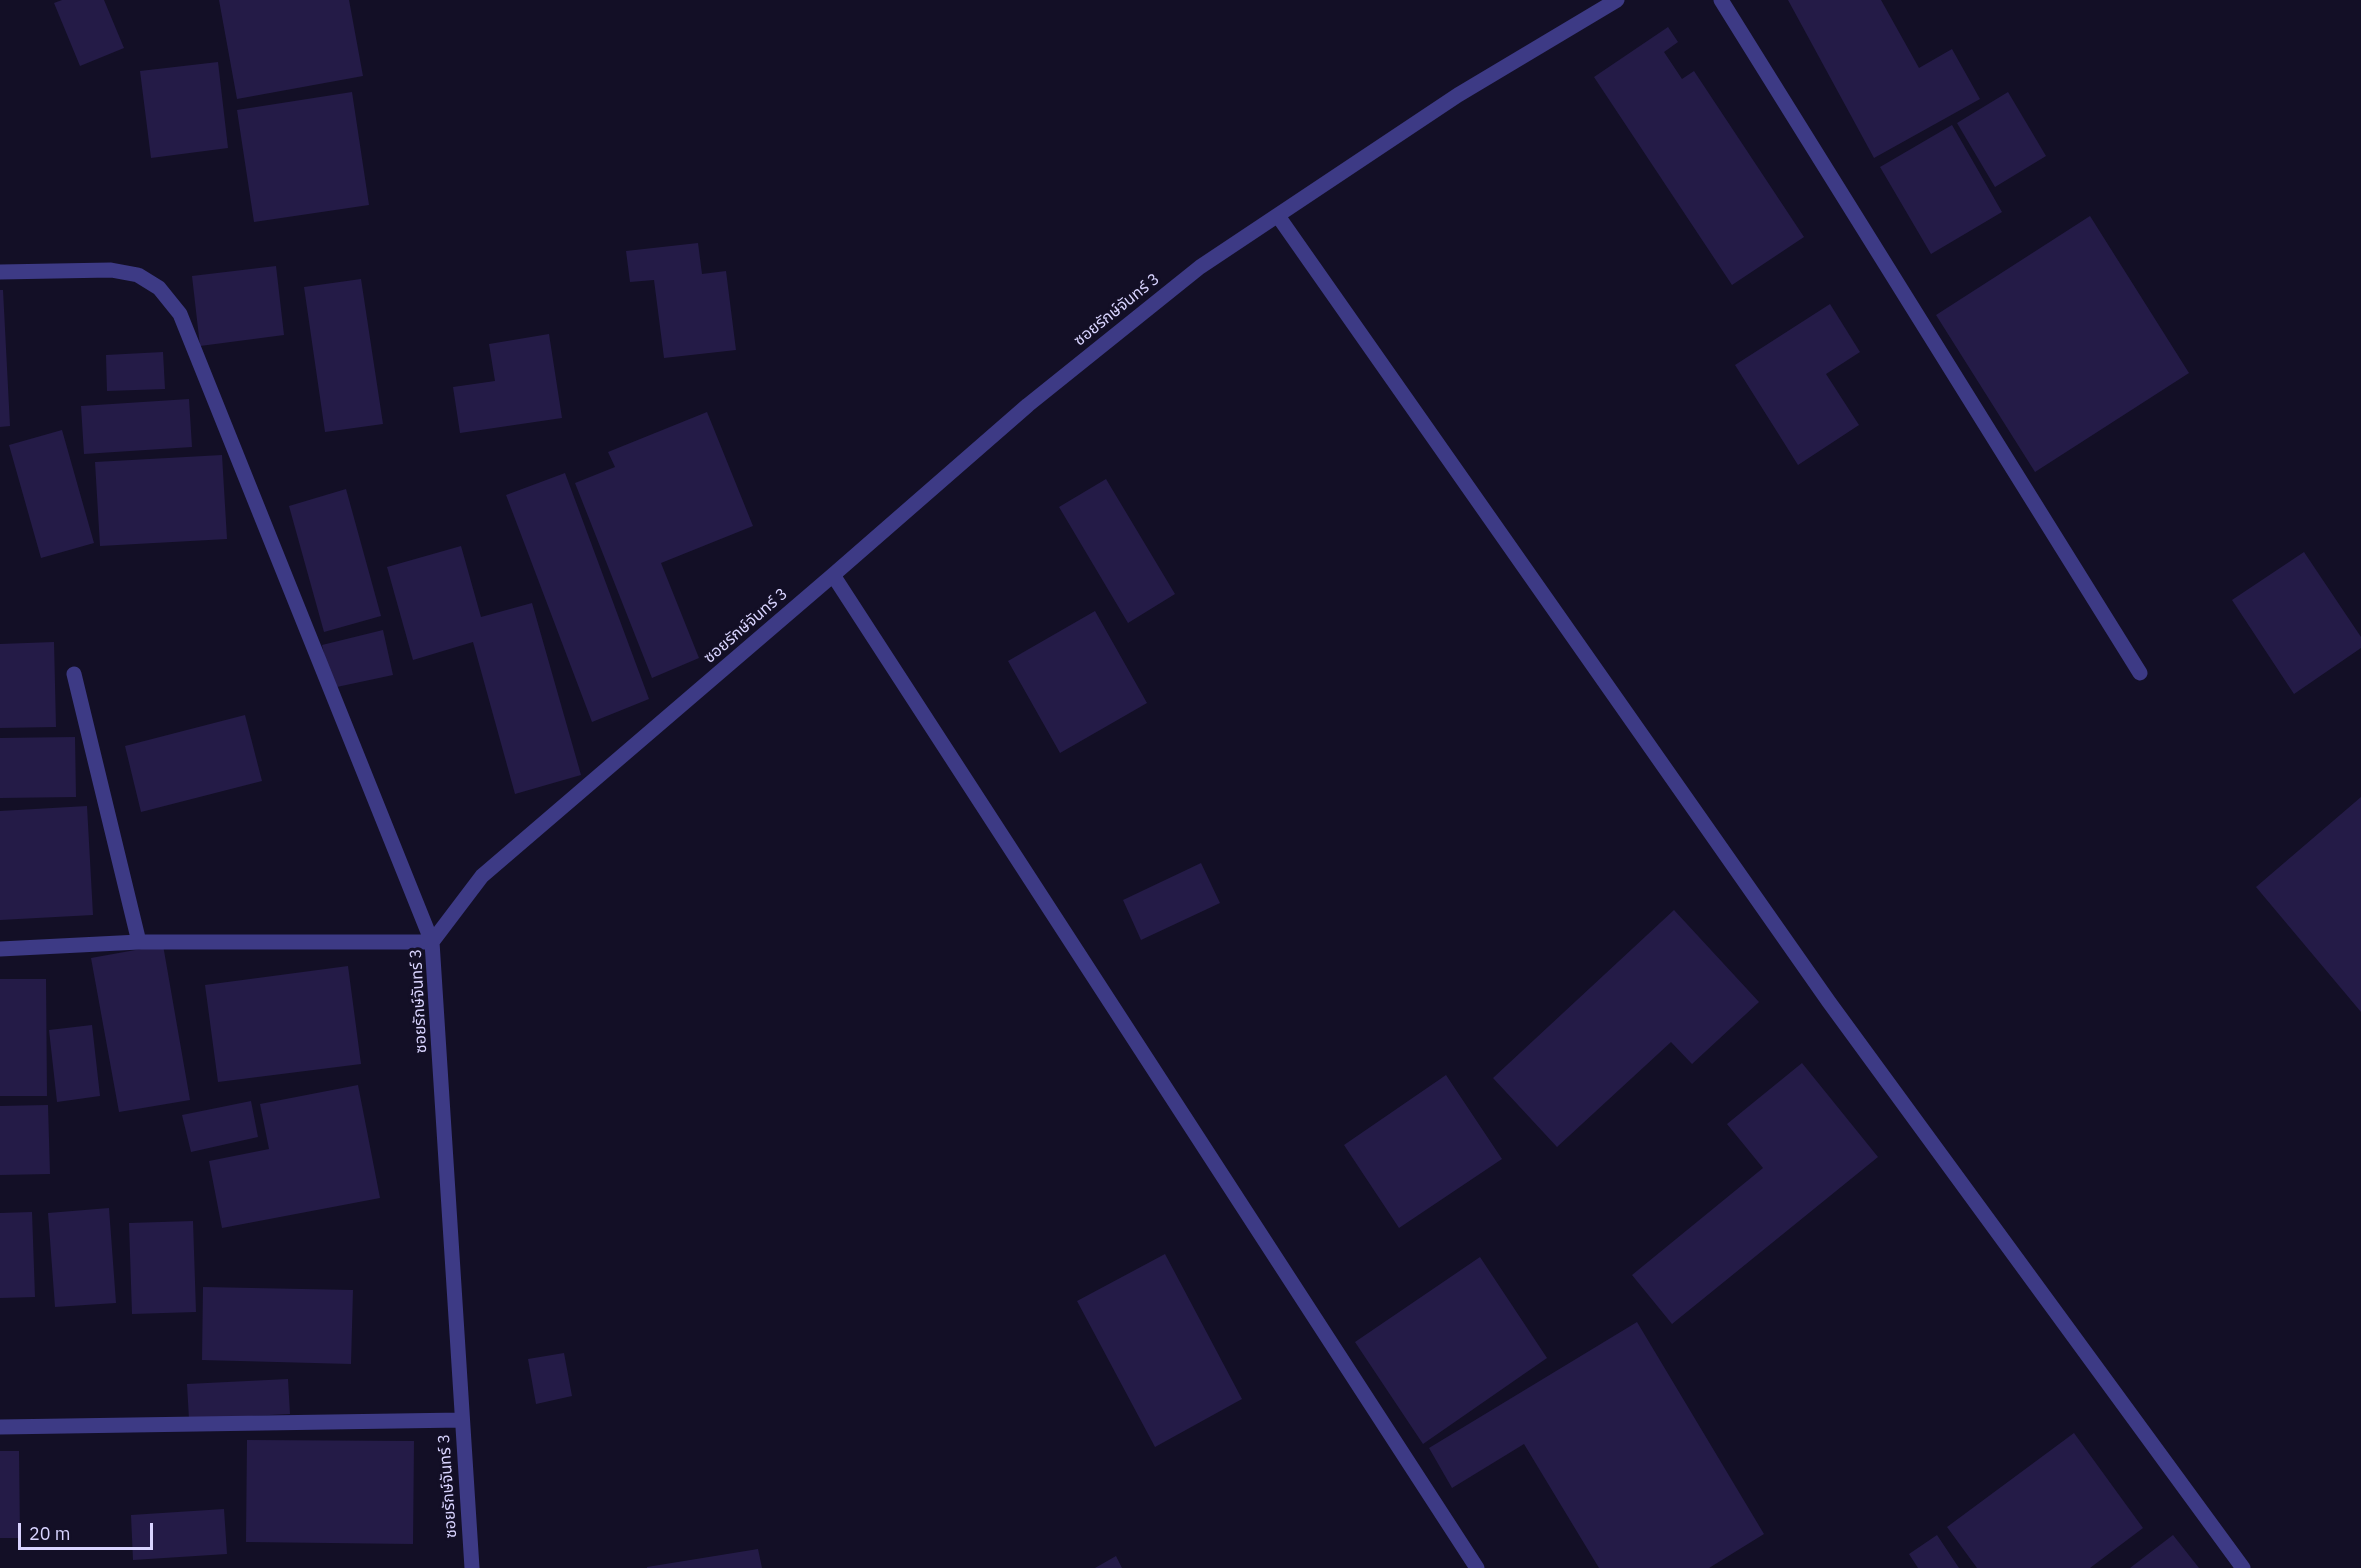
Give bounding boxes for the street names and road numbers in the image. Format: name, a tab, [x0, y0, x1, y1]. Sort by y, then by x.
street label: ซอยรักษ์จันทร์ 3	[1070, 270, 1164, 350]
street label: ซอยรักษ์จันทร์ 3	[700, 584, 792, 668]
street label: ซอยรักษ์จันทร์ 3	[407, 948, 431, 1054]
street label: ซอยรักษ์จันทร์ 3	[435, 1433, 461, 1539]

